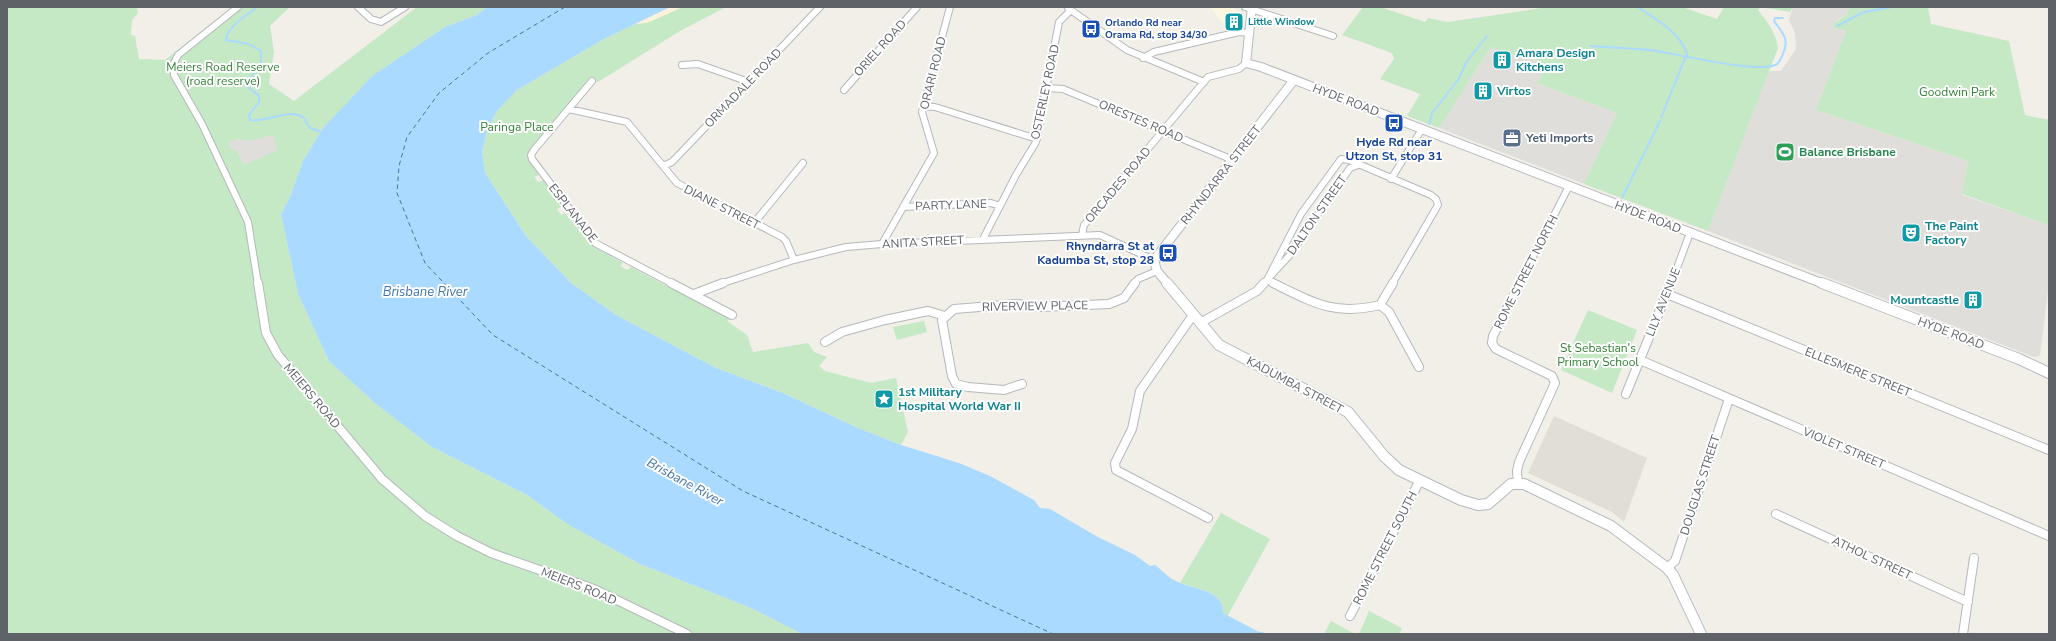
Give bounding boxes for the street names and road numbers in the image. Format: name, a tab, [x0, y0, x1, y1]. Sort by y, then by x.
street label: ORIEL ROAD	[850, 16, 910, 80]
street label: ORARI ROAD	[916, 35, 950, 111]
street label: OSTERLEY ROAD	[1027, 43, 1063, 141]
street label: ORMADALE ROAD	[701, 45, 785, 131]
street label: HYDE ROAD	[1310, 80, 1382, 120]
street label: ORESTES ROAD	[1096, 96, 1186, 146]
street label: RHYNDARRA STREET	[1177, 121, 1265, 228]
street label: ORCADES ROAD	[1081, 144, 1155, 226]
street label: DALTON STREET	[1284, 171, 1351, 258]
street label: ESPLANADE	[545, 180, 601, 246]
street label: DIANE STREET	[681, 181, 763, 233]
street label: PARTY LANE	[915, 196, 987, 214]
street label: HYDE ROAD	[1612, 197, 1684, 237]
street label: ROME STREET NORTH	[1490, 212, 1562, 332]
street label: ANITA STREET	[881, 232, 965, 252]
street label: LILY AVENUE	[1642, 265, 1684, 339]
street label: RIVERVIEW PLACE	[982, 297, 1088, 315]
street label: HYDE ROAD	[1915, 313, 1987, 353]
street label: ELLESMERE STREET	[1803, 343, 1914, 401]
street label: KADUMBA STREET	[1244, 353, 1347, 418]
street label: MEIERS ROAD	[280, 360, 344, 432]
street label: VIOLET STREET	[1800, 423, 1888, 473]
street label: DOUGLAS STREET	[1676, 432, 1724, 537]
street label: ROME STREET SOUTH	[1349, 488, 1421, 608]
street label: ATHOL STREET	[1829, 532, 1915, 584]
street label: MEIERS ROAD	[539, 564, 619, 609]

